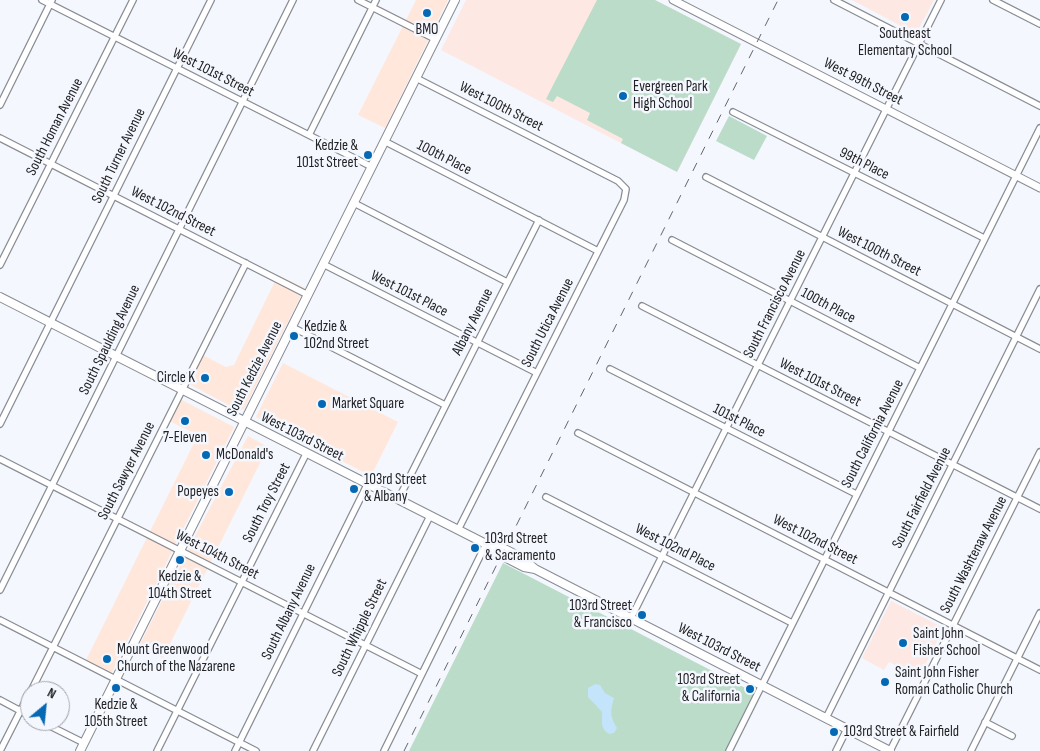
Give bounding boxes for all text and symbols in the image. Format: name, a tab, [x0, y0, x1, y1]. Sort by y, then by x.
marker: BMO	[421, 7, 433, 19]
marker: Southeast Elementary School	[899, 11, 911, 23]
place label: BMO	[416, 21, 438, 39]
place label: Southeast Elementary School	[858, 25, 952, 60]
street label: West 101st Street	[169, 45, 257, 101]
street label: West 99th Street	[820, 54, 906, 110]
street label: South Homan Avenue	[23, 75, 87, 179]
street label: West 100th Street	[456, 78, 546, 136]
place label: Evergreen Park High School	[633, 78, 708, 113]
marker: Evergreen Park High School	[617, 90, 629, 102]
street label: South Turner Avenue	[88, 105, 150, 207]
place label: Kedzie & 101st Street	[297, 137, 358, 172]
street label: 100th Place	[414, 137, 474, 179]
street label: 99th Place	[836, 144, 892, 184]
marker: Kedzie & 101st Street	[362, 149, 374, 161]
street label: West 102nd Street	[128, 183, 218, 241]
street label: West 100th Street	[834, 223, 924, 281]
street label: South Francisco Avenue	[740, 247, 810, 361]
street label: West 101st Place	[367, 267, 451, 321]
street label: South Utica Avenue	[518, 275, 578, 371]
street label: South Spaulding Avenue	[76, 282, 144, 398]
street label: 100th Place	[798, 284, 858, 328]
street label: Albany Avenue	[448, 286, 498, 358]
street label: South Kedzie Avenue	[223, 318, 287, 420]
place label: Kedzie & 102nd Street	[304, 318, 369, 353]
marker: Kedzie & 102nd Street	[288, 330, 300, 342]
street label: West 101st Street	[776, 355, 864, 411]
place label: Circle K	[157, 369, 195, 387]
marker: Circle K	[199, 372, 211, 384]
street label: South California Avenue	[838, 377, 908, 491]
place label: Market Square	[332, 395, 404, 413]
marker: Market Square	[316, 398, 328, 410]
street label: 101st Place	[710, 400, 768, 442]
street label: West 103rd Street	[258, 408, 346, 466]
marker: 7-Eleven	[179, 415, 191, 427]
street label: South Sawyer Avenue	[94, 419, 160, 523]
place label: 7-Eleven	[163, 429, 207, 447]
street label: South Fairfield Avenue	[889, 444, 955, 552]
place label: McDonald's	[216, 446, 273, 464]
marker: McDonald's	[200, 449, 212, 461]
street label: South Troy Street	[239, 460, 295, 546]
place label: 103rd Street & Albany	[364, 471, 427, 506]
place label: Popeyes	[177, 483, 219, 501]
marker: 103rd Street & Albany	[348, 483, 360, 495]
marker: Popeyes	[223, 486, 235, 498]
street label: South Washtenaw Avenue	[937, 493, 1011, 617]
street label: West 102nd Street	[770, 511, 860, 569]
street label: West 102nd Place	[632, 520, 718, 576]
street label: West 104th Street	[172, 526, 262, 584]
place label: 103rd Street & Sacramento	[485, 530, 556, 565]
marker: 103rd Street & Sacramento	[469, 542, 481, 554]
marker: Kedzie & 104th Street	[174, 554, 186, 566]
street label: South Albany Avenue	[258, 561, 320, 663]
place label: Kedzie & 104th Street	[148, 568, 212, 603]
street label: South Whipple Street	[329, 576, 391, 680]
place label: 103rd Street & Francisco	[569, 597, 632, 632]
marker: 103rd Street & Francisco	[636, 609, 648, 621]
street label: West 103rd Street	[675, 619, 763, 677]
place label: Saint John Fisher School	[913, 625, 980, 660]
marker: Saint John Fisher School	[897, 637, 909, 649]
place label: Mount Greenwood Church of the Nazarene	[117, 641, 235, 676]
marker: Mount Greenwood Church of the Nazarene	[101, 653, 113, 665]
place label: Saint John Fisher Roman Catholic Church	[895, 664, 1013, 699]
place label: 103rd Street & California	[677, 671, 740, 706]
marker: Saint John Fisher Roman Catholic Church	[879, 676, 891, 688]
north arrow	[20, 681, 70, 731]
marker: Kedzie & 105th Street	[110, 682, 122, 694]
marker: 103rd Street & California	[744, 683, 756, 695]
text: N	[45, 684, 59, 702]
place label: Kedzie & 105th Street	[85, 696, 147, 731]
place label: 103rd Street & Fairfield	[844, 723, 959, 741]
marker: 103rd Street & Fairfield	[828, 726, 840, 738]

